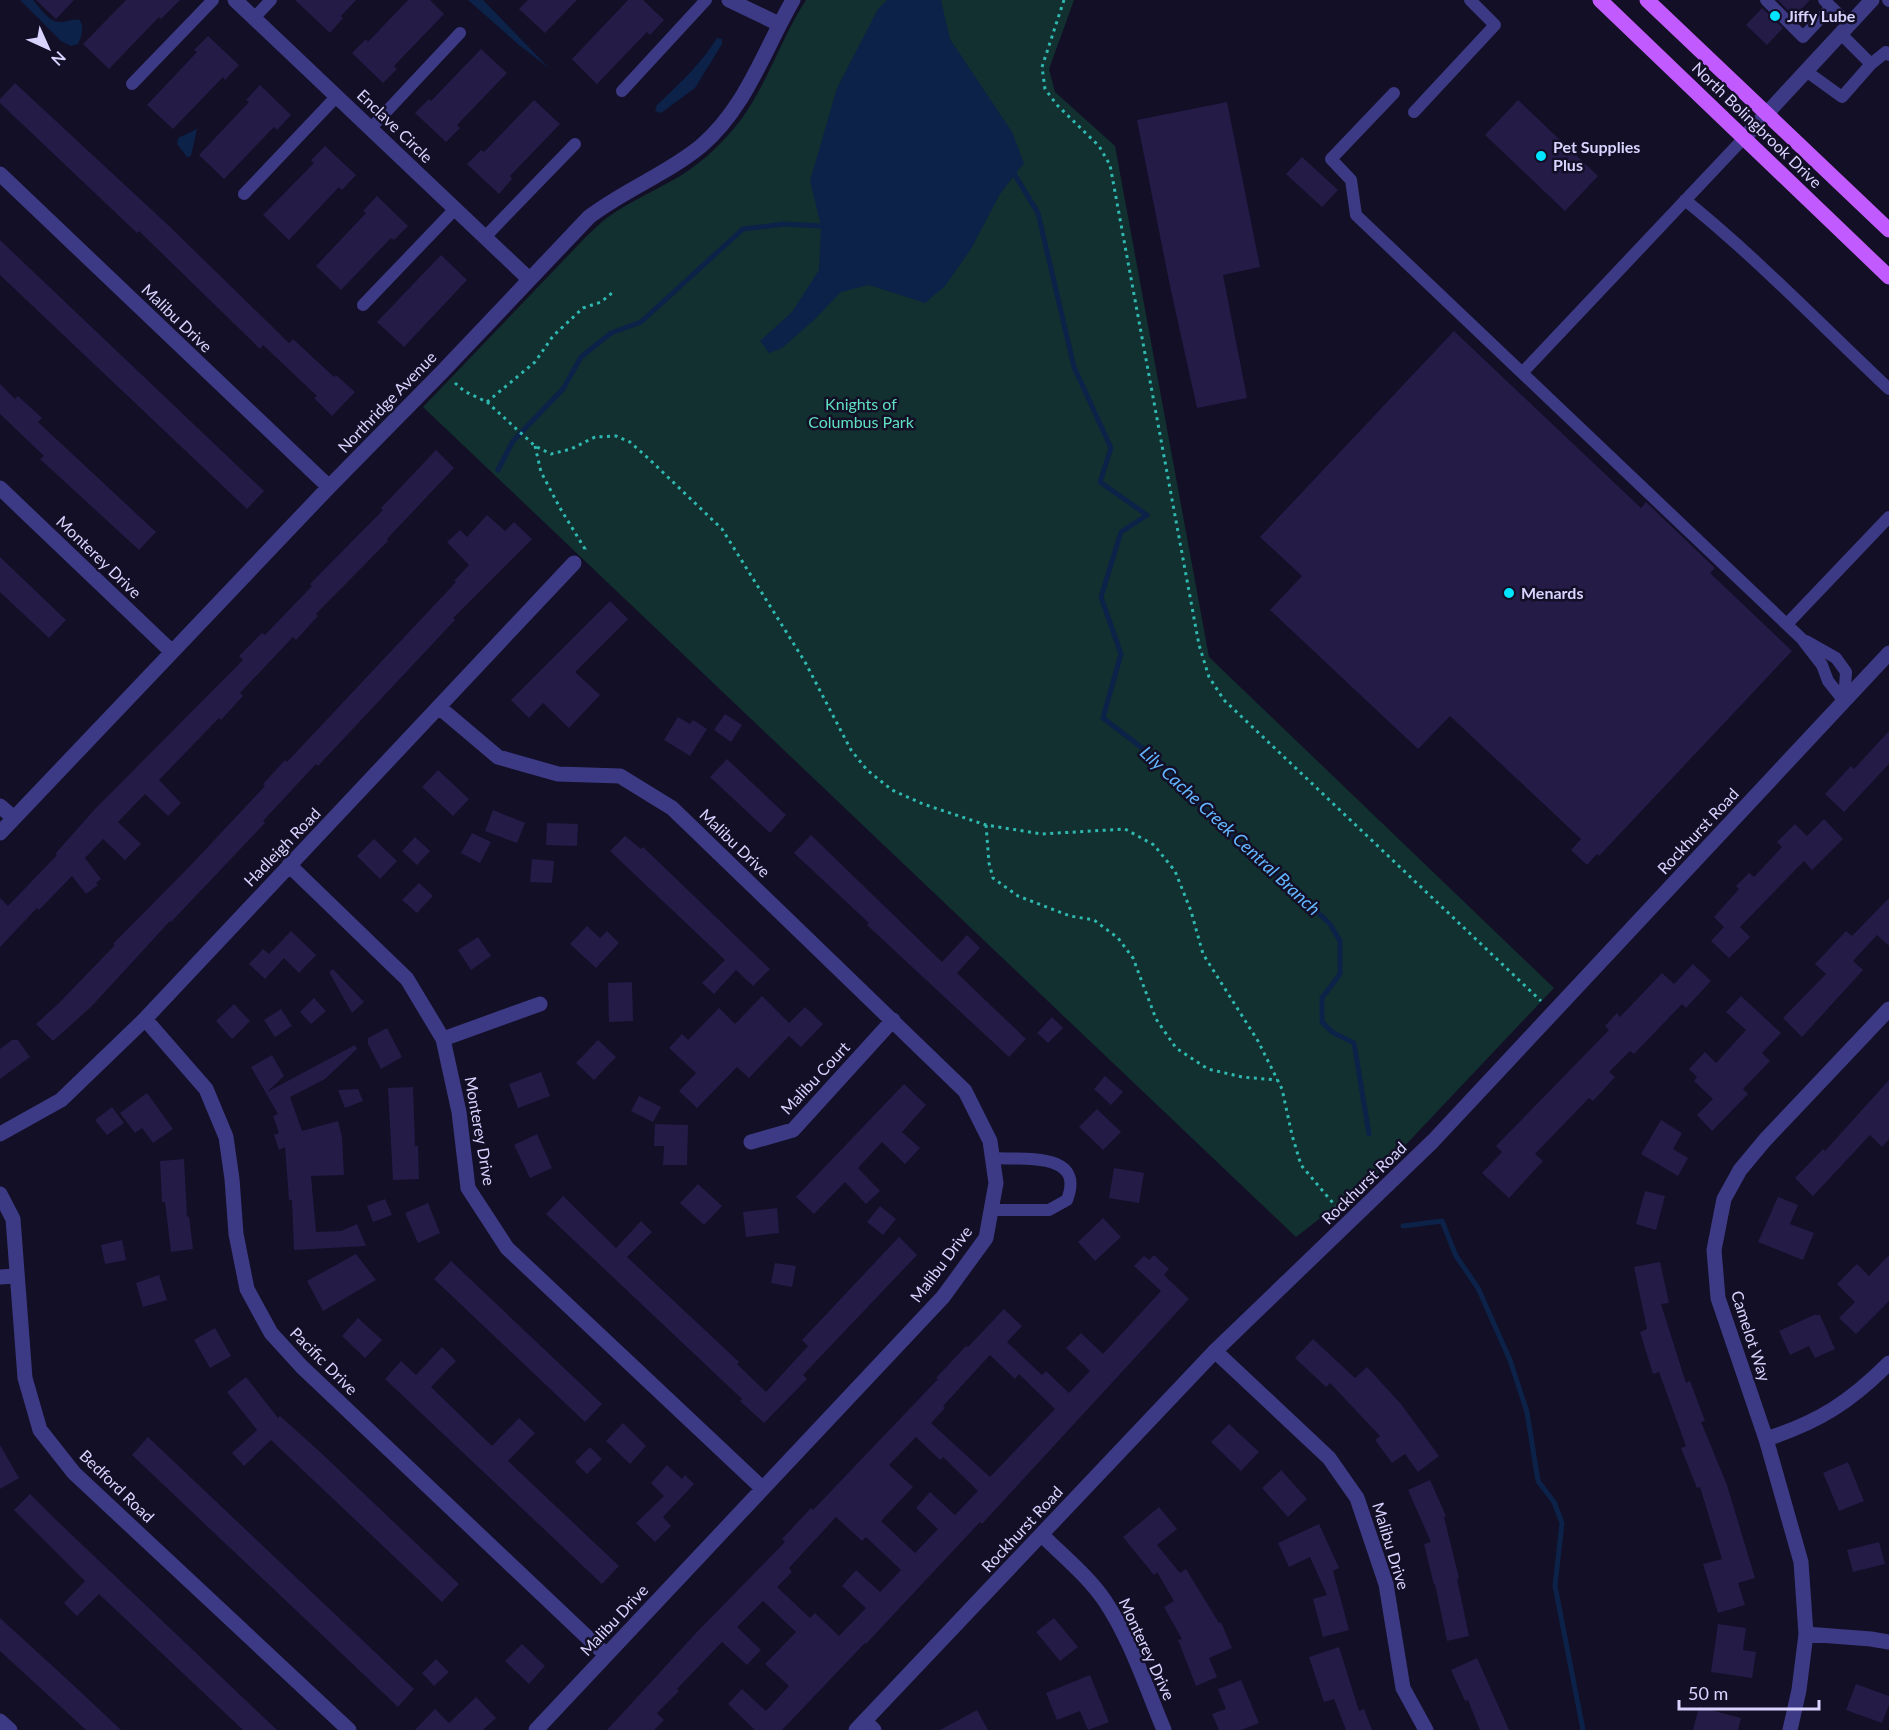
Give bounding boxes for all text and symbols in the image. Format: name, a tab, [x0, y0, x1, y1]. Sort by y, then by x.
place label: Jiffy Lube	[1787, 6, 1856, 25]
marker: Jiffy Lube	[1768, 9, 1782, 23]
north arrow	[18, 18, 78, 78]
text: N	[48, 48, 70, 70]
street label: North Bolingbrook Drive	[1689, 58, 1826, 191]
street label: Enclave Circle	[354, 85, 437, 166]
place label: Pet Supplies Plus	[1553, 137, 1640, 174]
marker: Pet Supplies Plus	[1534, 149, 1548, 163]
street label: Malibu Drive	[138, 279, 216, 356]
street label: Northridge Avenue	[333, 347, 440, 456]
park label: Knights of Columbus Park	[808, 394, 915, 431]
street label: Monterey Drive	[53, 511, 146, 602]
place label: Menards	[1521, 583, 1583, 602]
marker: Menards	[1502, 586, 1516, 600]
water label: Lily Cache Creek Central Branch	[1136, 741, 1325, 920]
street label: Rockhurst Road	[1653, 784, 1742, 877]
street label: Hadleigh Road	[239, 803, 324, 890]
street label: Malibu Drive	[696, 804, 774, 881]
street label: Malibu Court	[776, 1037, 853, 1118]
street label: Monterey Drive	[462, 1075, 499, 1187]
street label: Rockhurst Road	[1317, 1138, 1410, 1228]
street label: Malibu Drive	[906, 1222, 975, 1305]
street label: Camelot Way	[1728, 1288, 1775, 1384]
street label: Pacific Drive	[287, 1323, 362, 1398]
street label: Bedford Road	[76, 1445, 159, 1526]
street label: Rockhurst Road	[977, 1482, 1066, 1575]
street label: Malibu Drive	[1369, 1500, 1414, 1592]
street label: Malibu Drive	[576, 1580, 651, 1659]
street label: Monterey Drive	[1115, 1595, 1179, 1703]
scale bar	[1679, 1673, 1818, 1711]
text: 50 m	[1688, 1682, 1728, 1704]

